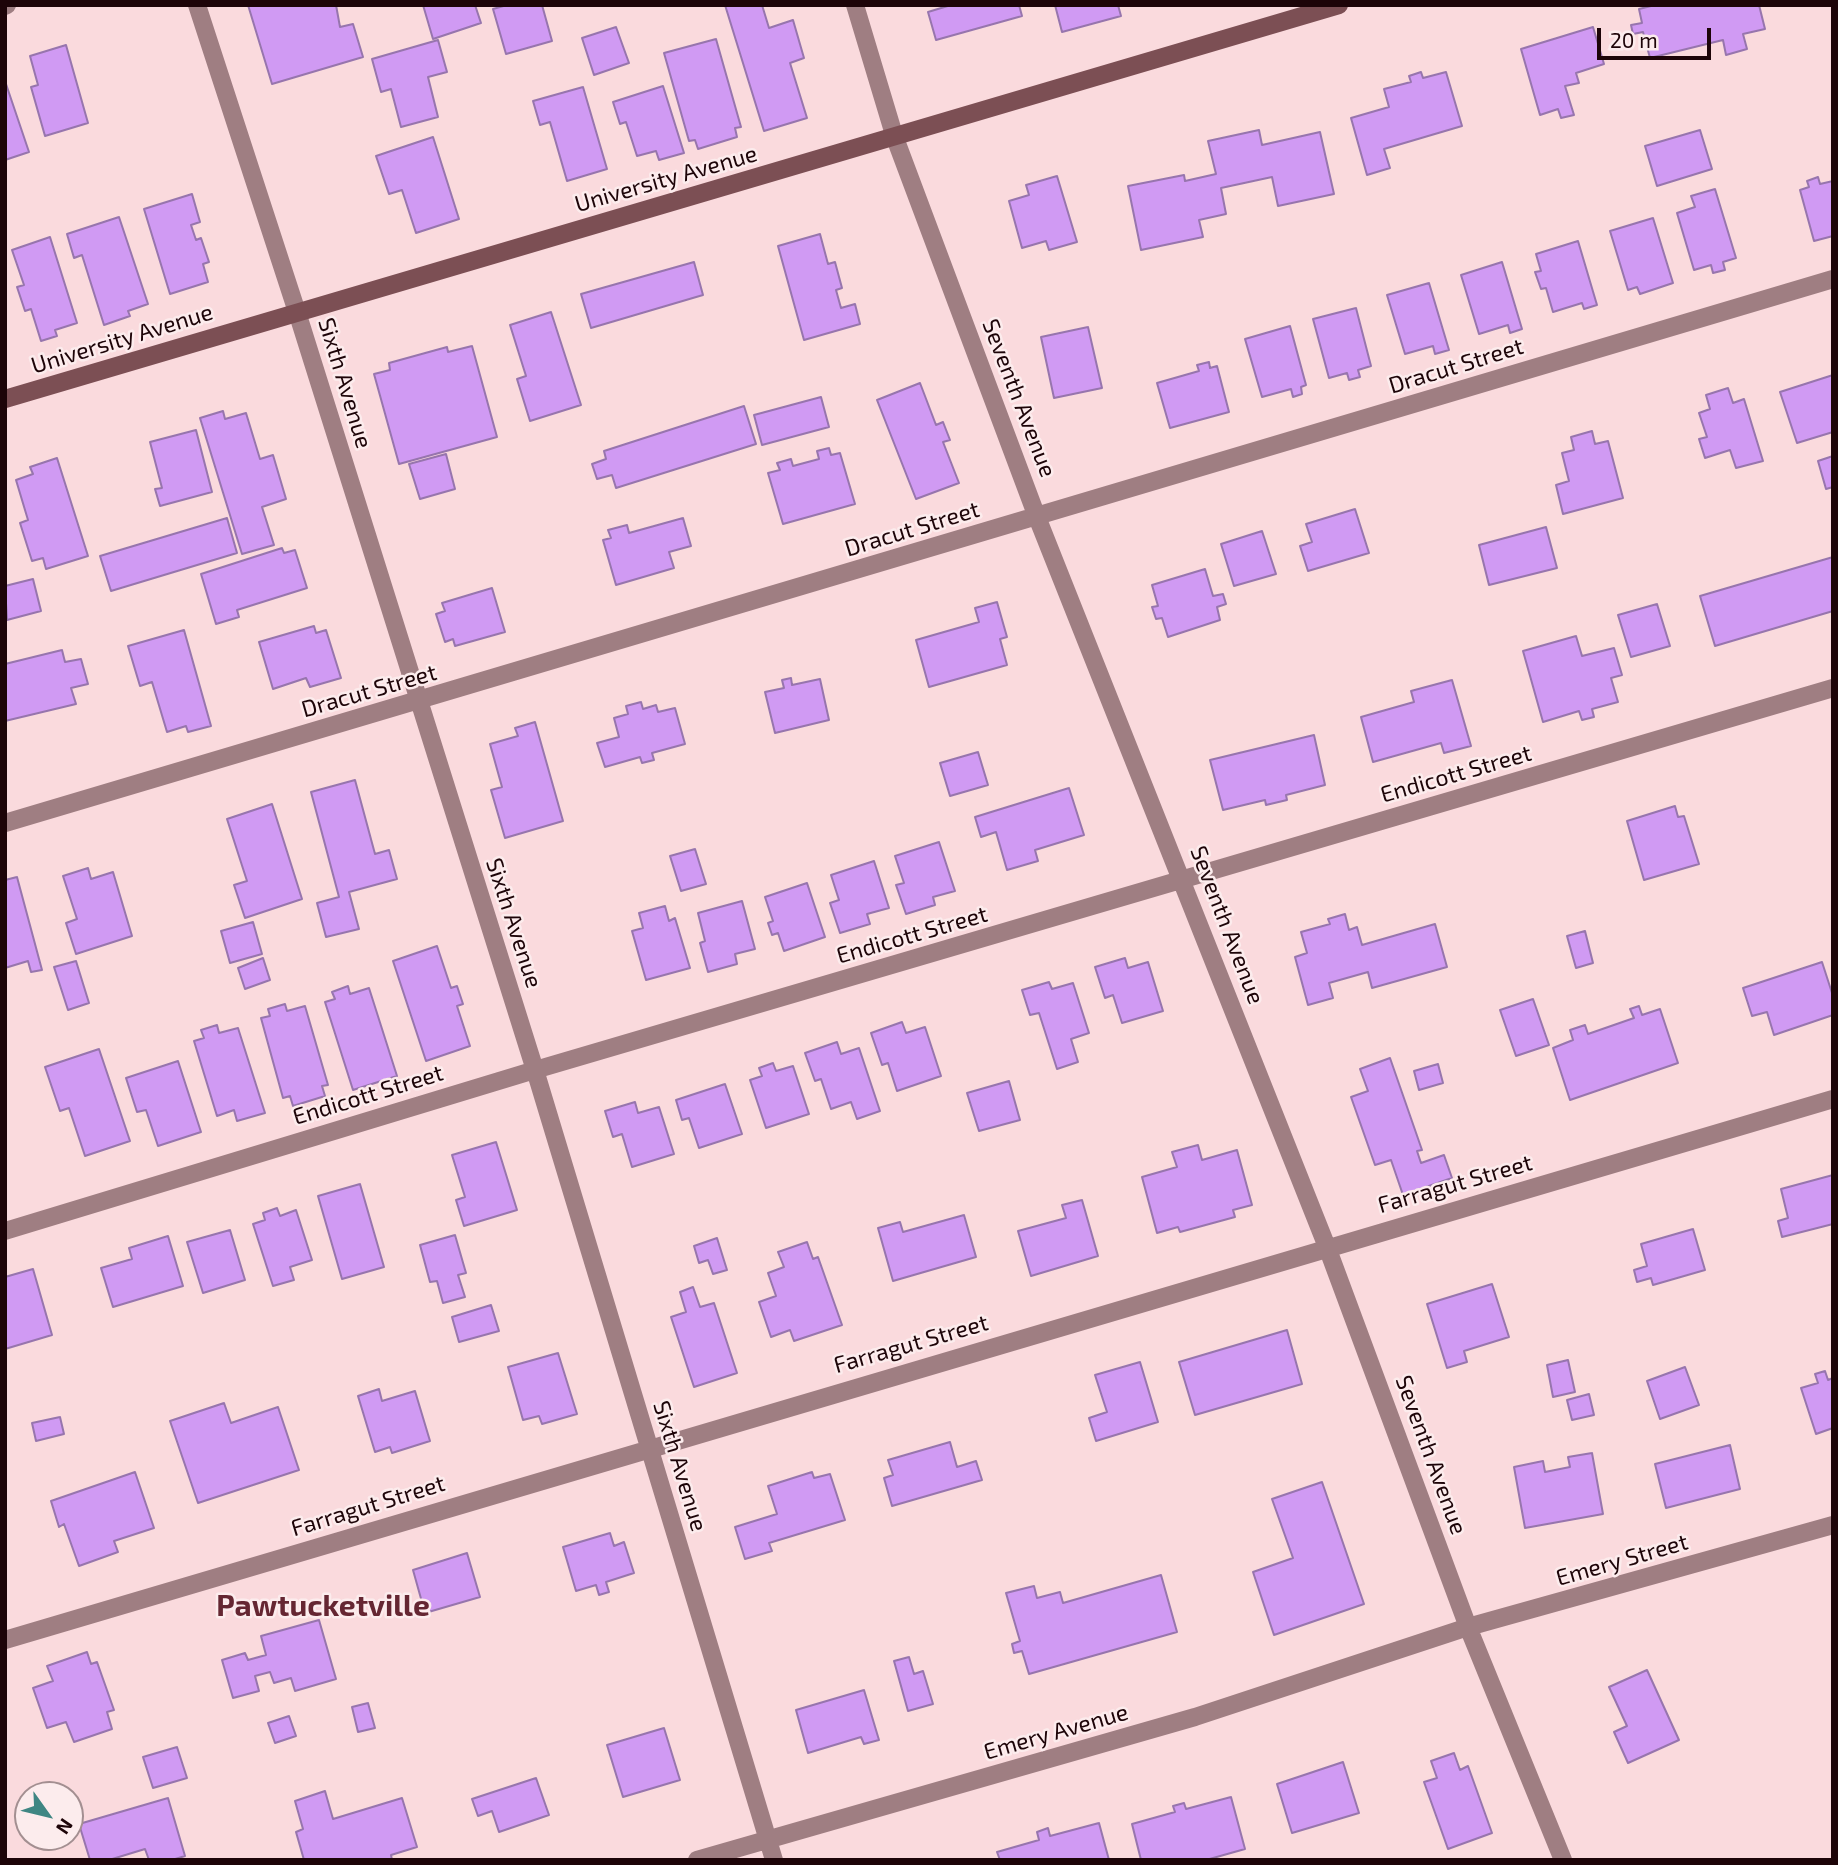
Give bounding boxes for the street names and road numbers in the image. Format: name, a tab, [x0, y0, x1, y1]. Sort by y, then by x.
street label: University Avenue	[572, 140, 760, 218]
street label: University Avenue	[28, 298, 216, 380]
street label: Sixth Avenue	[312, 314, 378, 452]
street label: Seventh Avenue	[976, 315, 1062, 481]
street label: Dracut Street	[1385, 332, 1527, 400]
street label: Dracut Street	[841, 495, 983, 563]
street label: Dracut Street	[298, 659, 440, 723]
street label: Endicott Street	[1377, 739, 1535, 809]
street label: Seventh Avenue	[1184, 842, 1270, 1008]
street label: Sixth Avenue	[480, 855, 548, 991]
street label: Endicott Street	[833, 900, 991, 970]
street label: Endicott Street	[289, 1059, 447, 1131]
street label: Farragut Street	[1375, 1149, 1535, 1219]
street label: Farragut Street	[831, 1309, 991, 1379]
street label: Seventh Avenue	[1389, 1372, 1473, 1538]
street label: Sixth Avenue	[647, 1397, 713, 1535]
street label: Farragut Street	[288, 1470, 448, 1542]
street label: Emery Street	[1553, 1528, 1691, 1592]
street label: Emery Avenue	[981, 1698, 1131, 1766]

